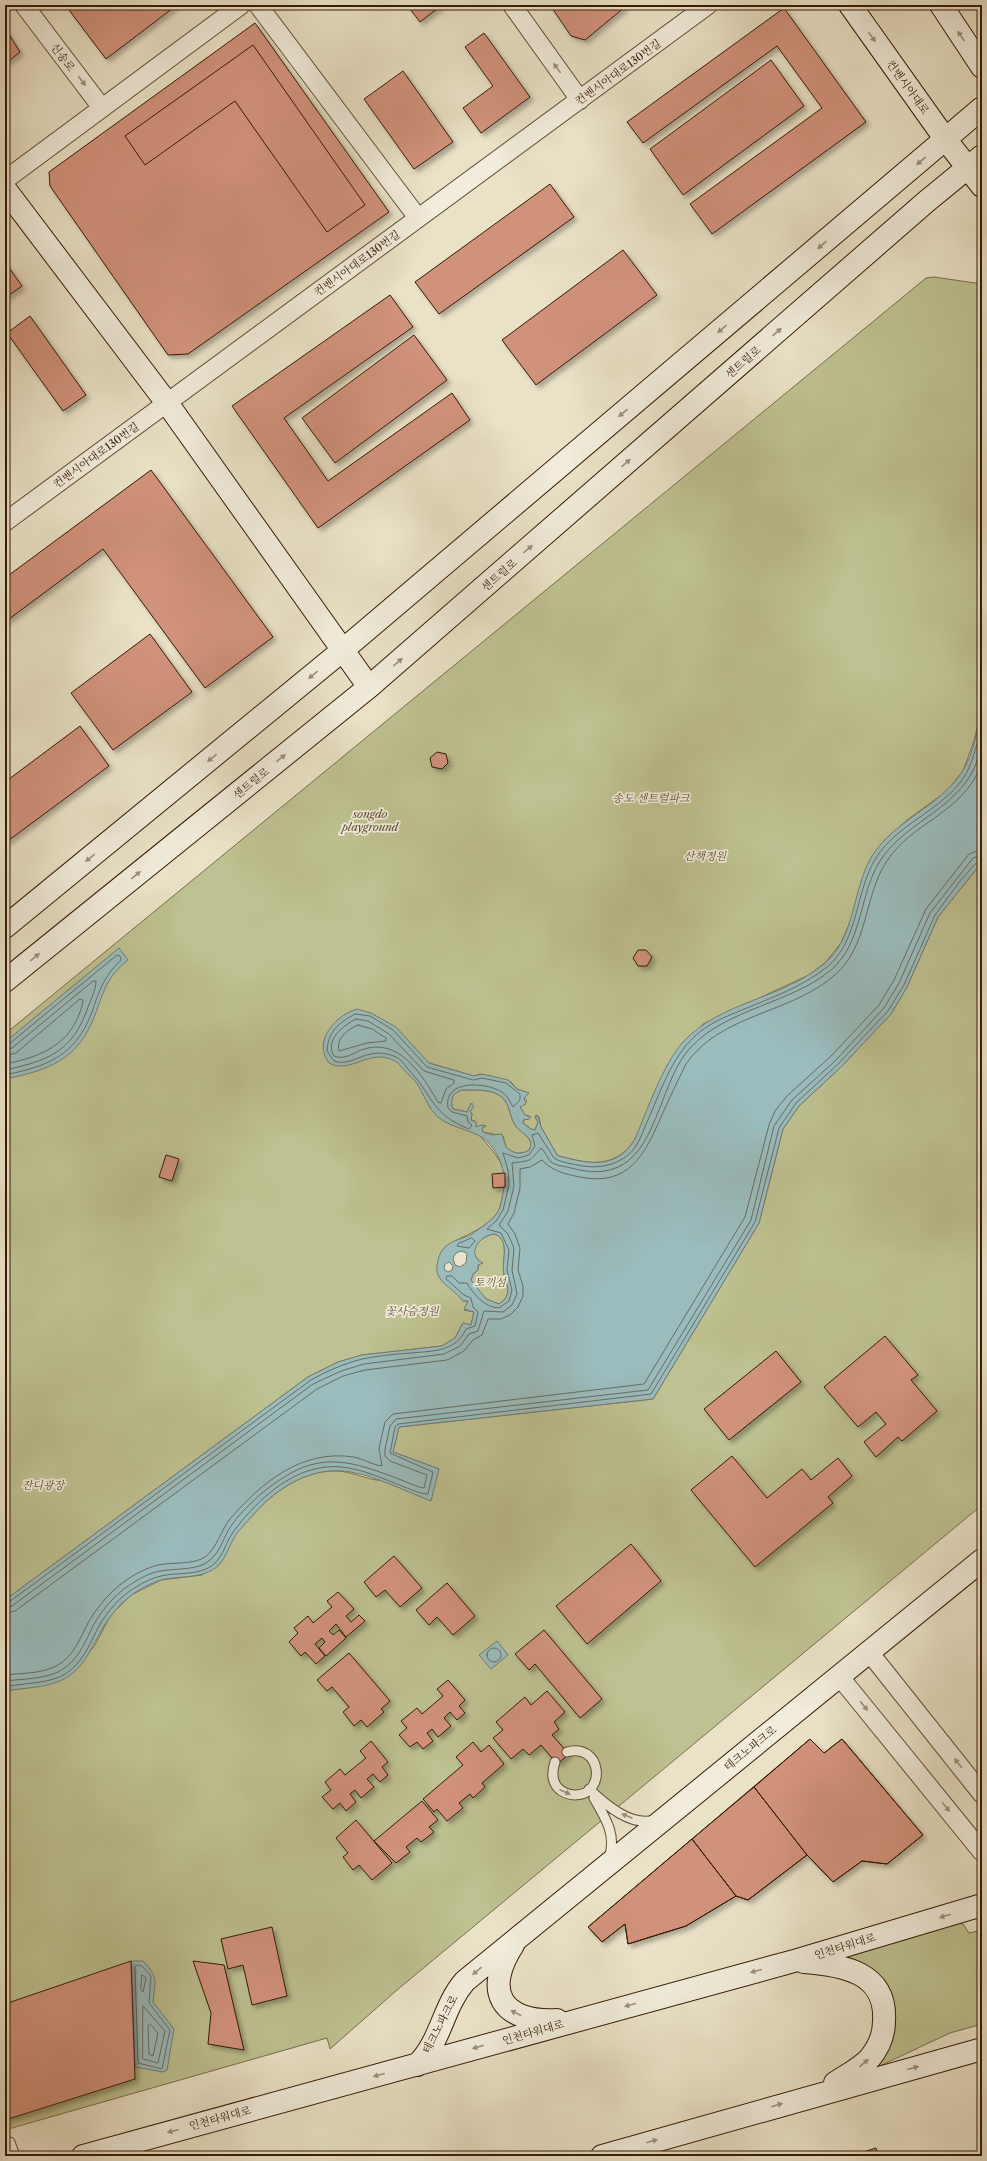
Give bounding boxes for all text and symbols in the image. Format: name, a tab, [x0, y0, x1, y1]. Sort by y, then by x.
one-way arrow	[868, 31, 876, 42]
one-way arrow	[957, 31, 965, 41]
street label: 컨벤시아대로130번길	[572, 36, 664, 108]
street label: 신송로	[48, 40, 78, 74]
street label: 컨벤시아대로	[884, 57, 933, 117]
one-way arrow	[553, 63, 561, 73]
one-way arrow	[77, 75, 86, 86]
one-way arrow	[915, 156, 926, 165]
street label: 컨벤시아대로130번길	[311, 227, 403, 299]
one-way arrow	[816, 240, 827, 249]
one-way arrow	[717, 324, 728, 333]
one-way arrow	[772, 327, 782, 337]
street label: 센트럴로	[722, 343, 764, 381]
one-way arrow	[618, 408, 629, 417]
street label: 컨벤시아대로130번길	[50, 419, 142, 491]
one-way arrow	[621, 459, 631, 468]
one-way arrow	[523, 544, 533, 553]
street label: 센트럴로	[478, 556, 520, 594]
one-way arrow	[393, 657, 404, 666]
one-way arrow	[307, 671, 318, 680]
one-way arrow	[207, 753, 217, 762]
one-way arrow	[276, 754, 287, 763]
street label: 센트럴로	[230, 764, 272, 802]
park label: 송도 센트럴파크	[612, 791, 690, 805]
park label: songdo playground	[339, 807, 400, 834]
park label: 산책정원	[684, 849, 728, 863]
one-way arrow	[84, 853, 95, 862]
one-way arrow	[131, 871, 142, 880]
one-way arrow	[30, 952, 41, 961]
park label: 토끼섬	[474, 1275, 507, 1289]
park label: 꽃사슴정원	[385, 1304, 440, 1318]
park label: 잔디광장	[22, 1478, 67, 1492]
one-way arrow	[860, 1701, 868, 1711]
street label: 테크노파크로	[721, 1722, 779, 1774]
one-way arrow	[953, 1758, 962, 1769]
one-way arrow	[560, 1789, 571, 1795]
one-way arrow	[941, 1802, 950, 1813]
one-way arrow	[621, 1813, 632, 1819]
one-way arrow	[938, 1913, 950, 1919]
street label: 인천타워대로	[812, 1930, 878, 1962]
one-way arrow	[472, 1966, 482, 1975]
one-way arrow	[750, 1968, 762, 1974]
street label: 테크노파크로	[419, 1992, 461, 2056]
one-way arrow	[624, 2002, 636, 2008]
one-way arrow	[511, 2010, 522, 2016]
street label: 인천타워대로	[500, 2016, 566, 2048]
one-way arrow	[472, 2045, 484, 2051]
one-way arrow	[859, 2058, 870, 2067]
one-way arrow	[907, 2065, 919, 2071]
one-way arrow	[373, 2072, 385, 2078]
one-way arrow	[772, 2102, 784, 2108]
street label: 인천타워대로	[187, 2103, 253, 2133]
one-way arrow	[166, 2129, 179, 2135]
one-way arrow	[647, 2138, 659, 2144]

